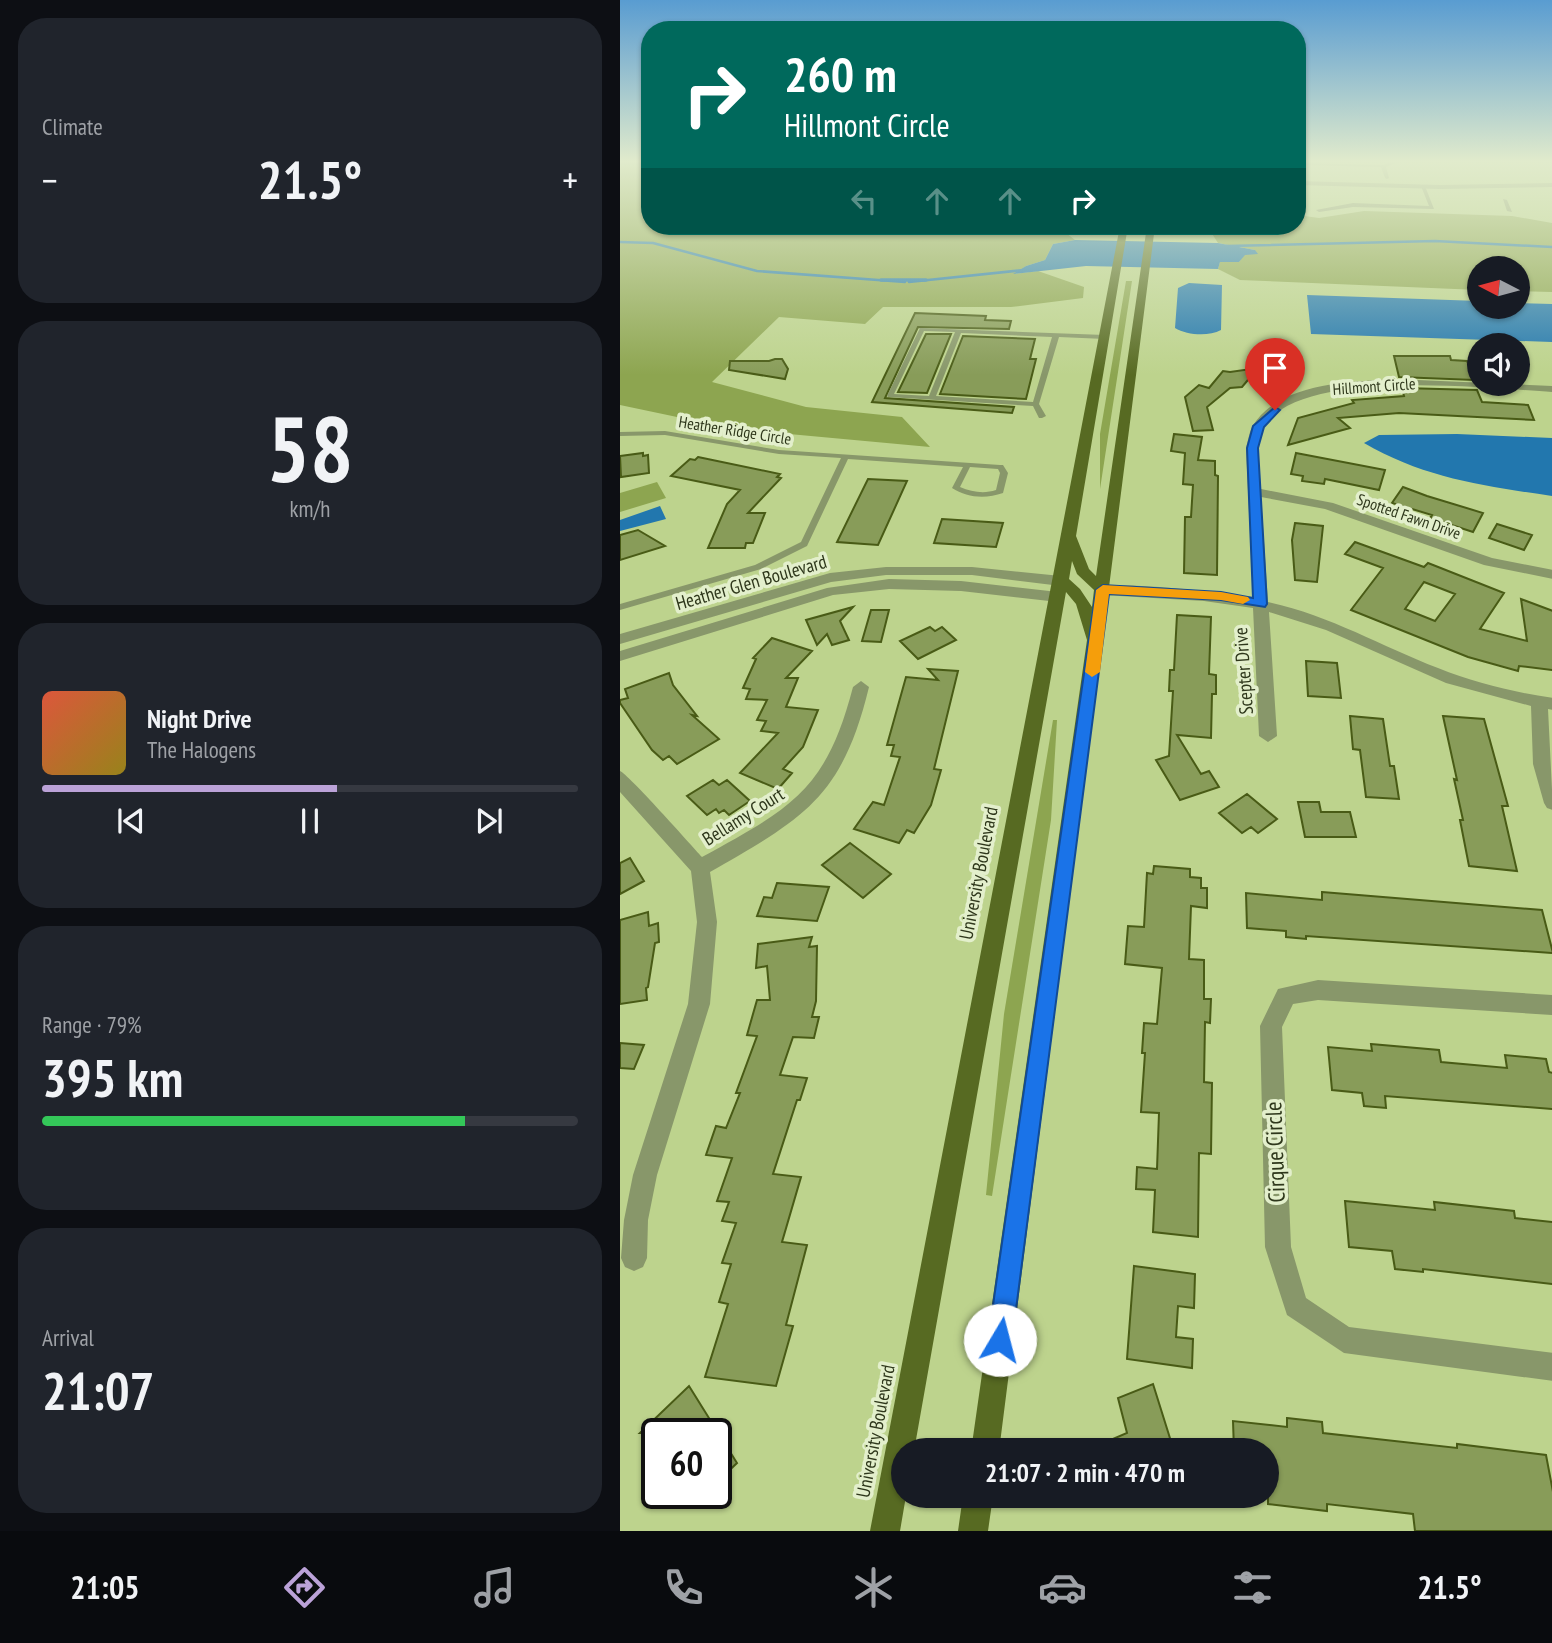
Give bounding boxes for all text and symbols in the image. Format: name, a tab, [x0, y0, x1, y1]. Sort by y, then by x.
text: 260 m	[784, 42, 897, 106]
icon: right	[669, 49, 760, 140]
text: Hillmont Circle	[784, 104, 950, 146]
text: Climate	[42, 112, 103, 141]
text: 21.5°	[258, 146, 362, 213]
text: −	[42, 155, 58, 204]
text: +	[562, 155, 578, 204]
icon: left	[845, 182, 883, 220]
icon: ahead	[918, 182, 956, 220]
icon: ahead	[991, 182, 1029, 220]
icon: right	[1064, 182, 1102, 220]
north arrow	[1467, 256, 1530, 318]
map controls	[1467, 256, 1530, 396]
button: sound	[1467, 333, 1530, 396]
pin	[1245, 338, 1305, 410]
icon: arrive	[1256, 349, 1294, 387]
street label: Hillmont Circle	[1332, 373, 1416, 399]
text: 58	[267, 389, 354, 507]
street label: Heather Ridge Circle	[677, 411, 793, 449]
street label: Spotted Fawn Drive	[1355, 489, 1463, 543]
text: km/h	[290, 494, 330, 523]
street label: Heather Glen Boulevard	[673, 549, 829, 615]
street label: Scepter Drive	[1228, 626, 1258, 715]
text: Night Drive	[147, 702, 252, 735]
text: The Halogens	[147, 735, 256, 764]
street label: Bellamy Court	[698, 781, 789, 850]
icon: previous	[112, 802, 150, 840]
icon: pause	[291, 802, 329, 840]
icon: next	[470, 802, 508, 840]
street label: University Boulevard	[953, 805, 1003, 941]
text: Range · 79%	[42, 1010, 142, 1039]
text: 395 km	[42, 1044, 183, 1111]
street label: Cirque Circle	[1258, 1101, 1291, 1203]
position arrow	[963, 1303, 1037, 1377]
text: Arrival	[42, 1323, 94, 1352]
text: 21:07	[42, 1357, 154, 1424]
street label: University Boulevard	[850, 1363, 900, 1499]
speed limit sign: 60	[641, 1418, 732, 1509]
text: 21:07 · 2 min · 470 m	[985, 1456, 1185, 1489]
icon: directions	[280, 1563, 329, 1612]
icon: music	[470, 1563, 519, 1612]
icon: phone	[659, 1563, 708, 1612]
icon: climate	[849, 1563, 898, 1612]
icon: car	[1038, 1563, 1087, 1612]
icon: filters	[1228, 1563, 1277, 1612]
text: 21:05	[70, 1566, 139, 1608]
text: 21.5°	[1417, 1566, 1482, 1608]

